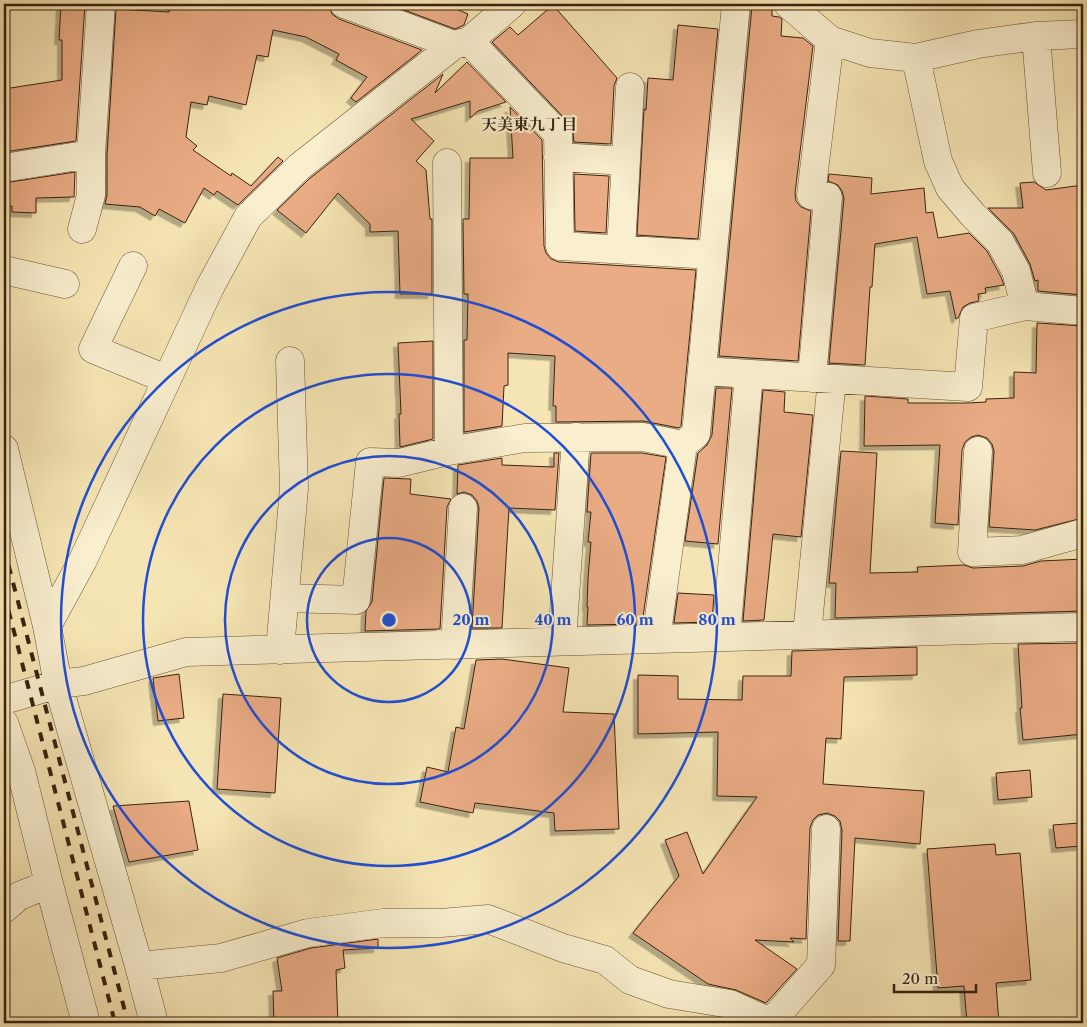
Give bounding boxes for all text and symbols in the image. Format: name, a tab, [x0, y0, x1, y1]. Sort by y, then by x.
district label: 天美東九丁目	[481, 114, 577, 134]
text: 20 m	[452, 610, 490, 629]
text: 40 m	[534, 610, 572, 629]
text: 60 m	[616, 610, 654, 629]
text: 80 m	[698, 610, 736, 629]
centre of rings	[380, 611, 398, 629]
scale bar	[894, 962, 977, 994]
text: 20 m	[902, 969, 938, 988]

